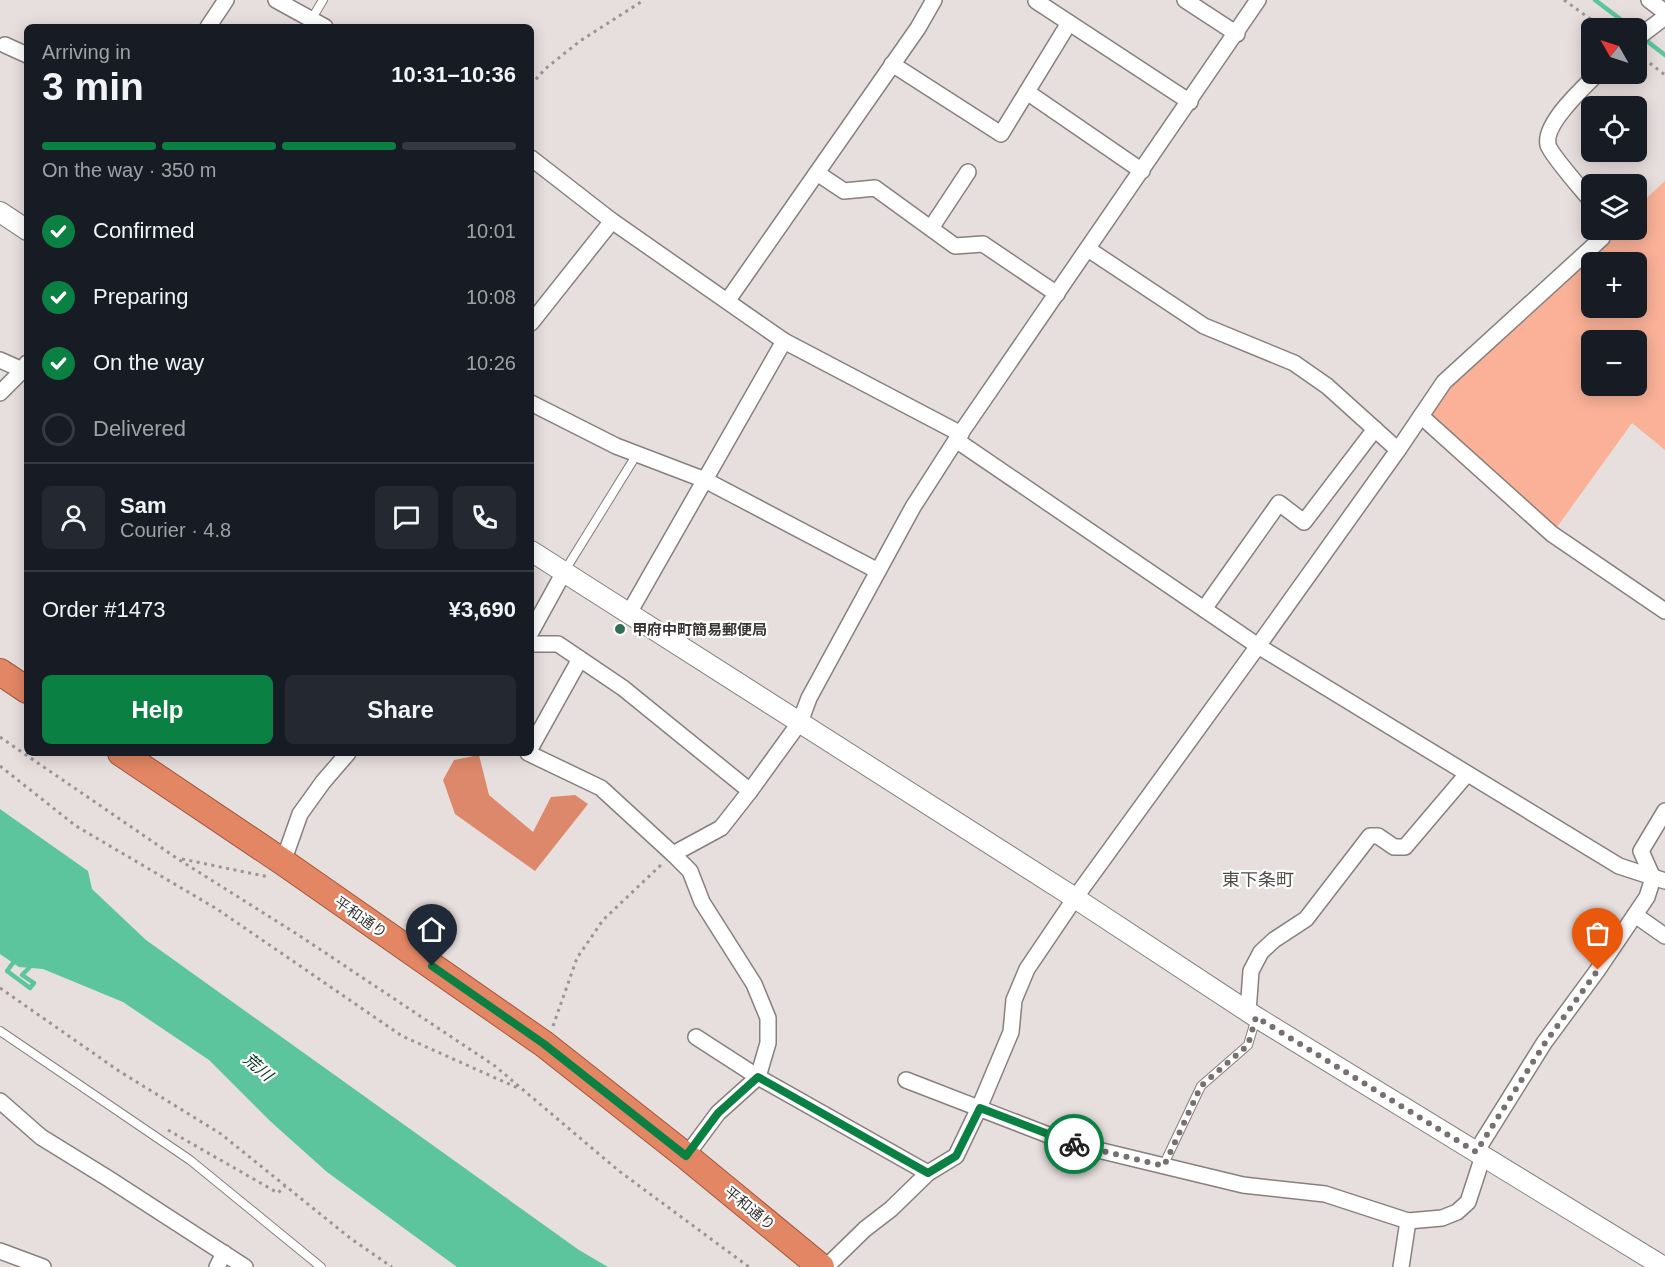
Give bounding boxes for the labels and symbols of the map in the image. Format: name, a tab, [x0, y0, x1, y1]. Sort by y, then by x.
north arrow	[1581, 18, 1647, 84]
place label: 甲府中町簡易郵便局	[632, 621, 767, 638]
marker: 甲府中町簡易郵便局	[613, 622, 627, 636]
district label: 東下条町	[1222, 870, 1294, 890]
street label: 平和通り	[332, 893, 390, 941]
pin	[406, 904, 457, 966]
pin	[1572, 908, 1623, 970]
water label: 荒川	[240, 1050, 277, 1085]
courier	[1044, 1114, 1104, 1174]
street label: 平和通り	[721, 1183, 779, 1233]

